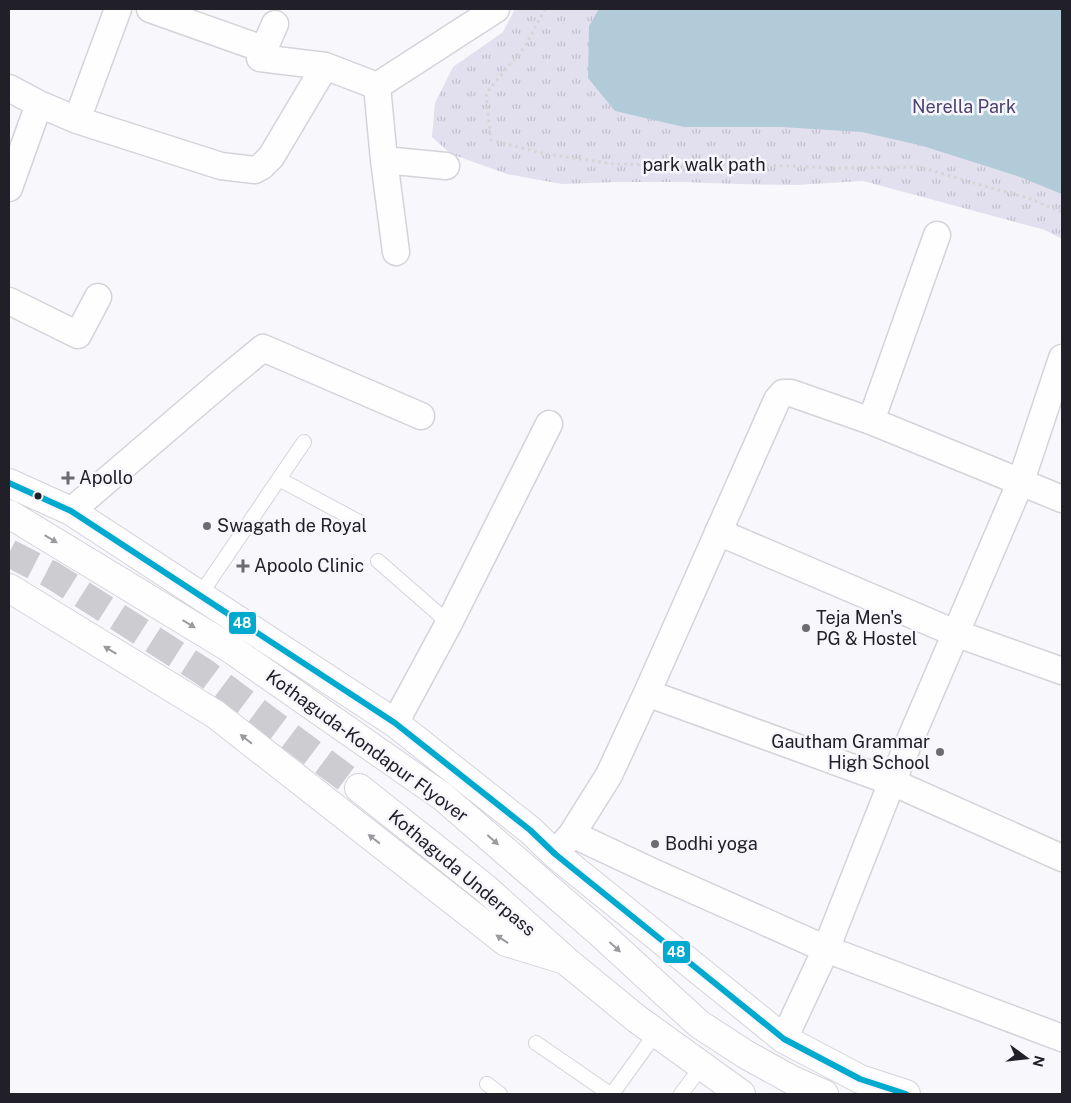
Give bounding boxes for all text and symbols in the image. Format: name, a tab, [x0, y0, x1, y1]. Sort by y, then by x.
park label: Nerella Park	[912, 96, 1016, 117]
street label: park walk path	[642, 154, 766, 175]
place label: Apollo	[79, 467, 133, 488]
marker: Apollo	[61, 471, 75, 485]
unlabelled marker	[33, 491, 43, 501]
place label: Swagath de Royal	[217, 515, 367, 536]
marker: Swagath de Royal	[201, 520, 213, 532]
one-way arrow	[44, 535, 57, 544]
place label: Apoolo Clinic	[254, 555, 364, 576]
marker: Apoolo Clinic	[236, 559, 250, 573]
place label: Teja Men's PG & Hostel	[816, 607, 917, 649]
line badge: 48	[228, 611, 257, 635]
text: 48	[233, 615, 251, 631]
one-way arrow	[183, 619, 196, 628]
marker: Teja Men's PG & Hostel	[800, 622, 812, 634]
one-way arrow	[104, 646, 117, 655]
street label: Kothaguda-Kondapur Flyover	[262, 665, 472, 826]
place label: Gautham Grammar High School	[771, 731, 930, 773]
one-way arrow	[240, 733, 253, 744]
marker: Gautham Grammar High School	[934, 746, 946, 758]
street label: Kothaguda Underpass	[385, 805, 540, 940]
place label: Bodhi yoga	[665, 833, 758, 854]
one-way arrow	[367, 834, 381, 844]
one-way arrow	[486, 834, 499, 845]
marker: Bodhi yoga	[649, 838, 661, 850]
one-way arrow	[495, 934, 509, 943]
line badge: 48	[662, 940, 691, 964]
one-way arrow	[608, 941, 620, 953]
text: 48	[667, 944, 685, 960]
north arrow	[1001, 1033, 1051, 1083]
text: N	[1029, 1054, 1048, 1069]

